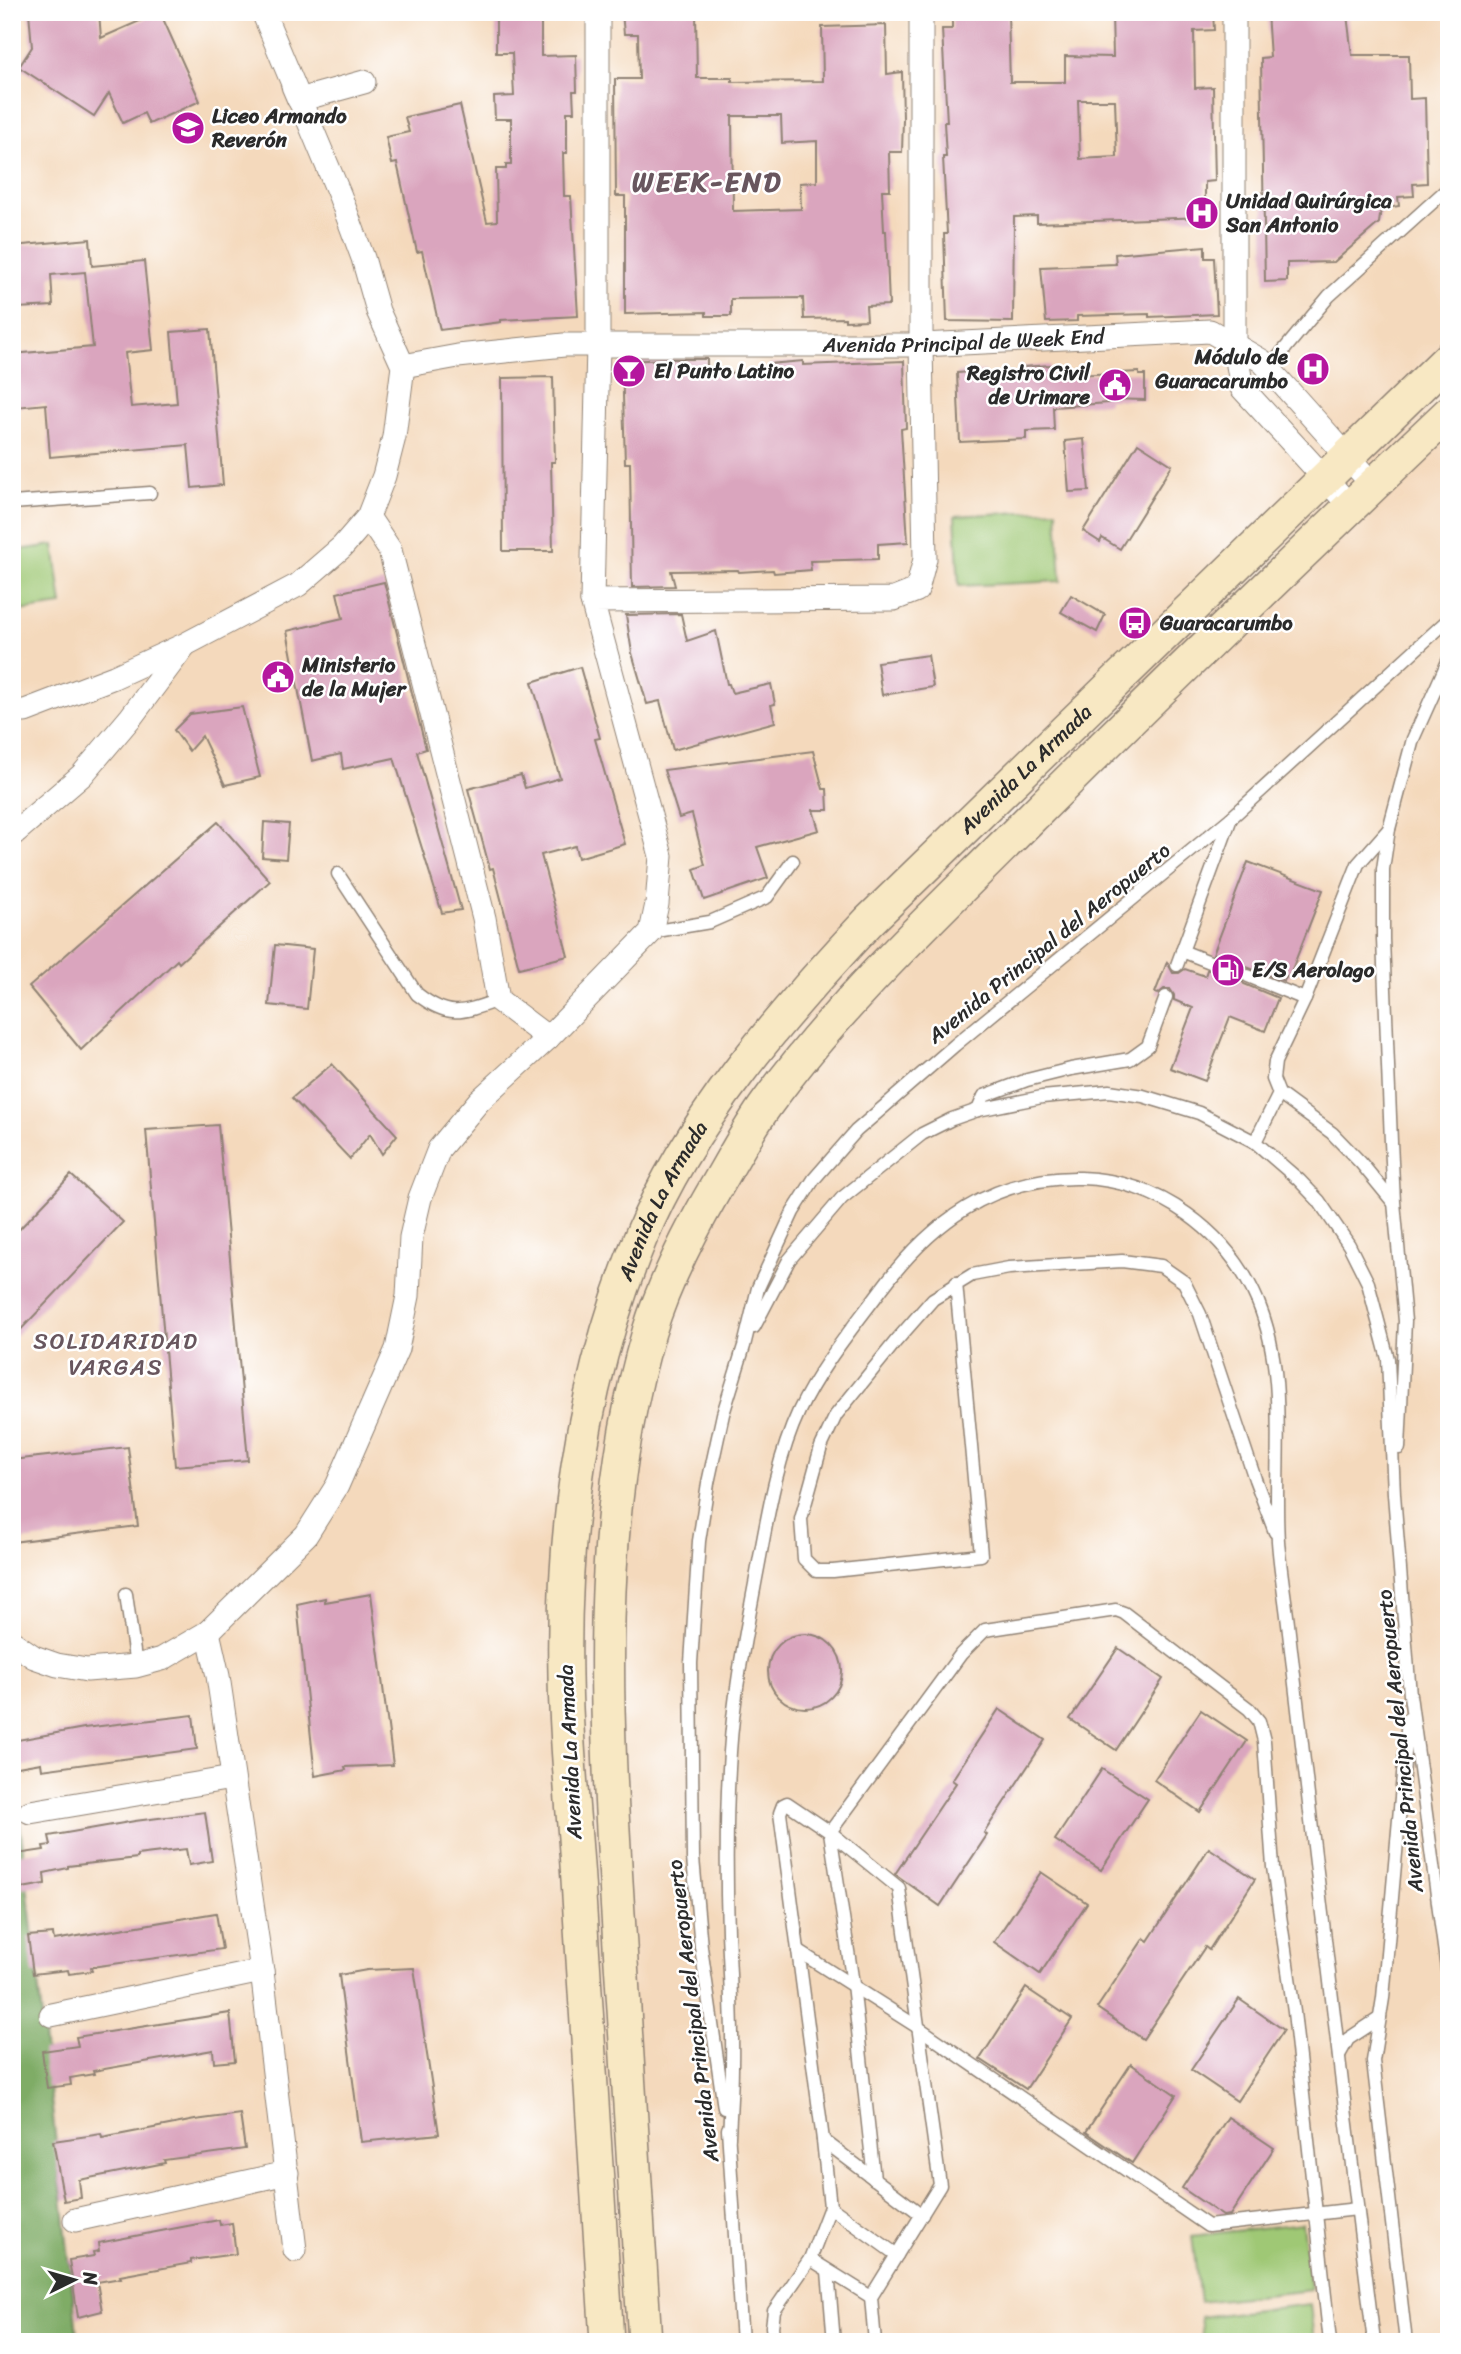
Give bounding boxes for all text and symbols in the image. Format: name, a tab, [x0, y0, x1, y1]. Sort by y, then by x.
place label: Liceo Armando Reverón	[211, 97, 347, 159]
school or university icon: Liceo Armando Reverón	[169, 109, 207, 147]
district label: WEEK-END	[632, 157, 782, 206]
place label: Unidad Quirúrgica San Antonio	[1225, 182, 1392, 244]
hospital icon: Unidad Quirúrgica San Antonio	[1183, 194, 1221, 232]
street label: Avenida Principal de Week End	[822, 317, 1107, 364]
place label: Módulo de Guaracarumbo	[1154, 338, 1289, 400]
hospital icon: Módulo de Guaracarumbo	[1294, 350, 1332, 388]
bar icon: El Punto Latino	[610, 352, 648, 390]
place label: El Punto Latino	[654, 352, 795, 390]
place label: Registro Civil de Urimare	[966, 354, 1091, 416]
public building icon: Registro Civil de Urimare	[1096, 366, 1134, 404]
bus stop icon: Guaracarumbo	[1116, 604, 1154, 642]
place label: Guaracarumbo	[1159, 604, 1293, 642]
place label: Ministerio de la Mujer	[301, 646, 408, 708]
public building icon: Ministerio de la Mujer	[259, 658, 297, 696]
street label: Avenida La Armada	[949, 694, 1102, 844]
street label: Avenida Principal del Aeropuerto	[918, 832, 1179, 1054]
fuel station icon: E/S Aerolago	[1209, 951, 1247, 989]
place label: E/S Aerolago	[1252, 951, 1375, 989]
street label: Avenida La Armada	[606, 1113, 719, 1287]
district label: SOLIDARIDAD VARGAS	[33, 1321, 199, 1388]
street label: Avenida Principal del Aeropuerto	[1365, 1588, 1435, 1895]
street label: Avenida La Armada	[546, 1663, 594, 1841]
street label: Avenida Principal del Aeropuerto	[656, 1858, 731, 2165]
north arrow	[38, 2246, 108, 2316]
text: N	[73, 2270, 108, 2287]

